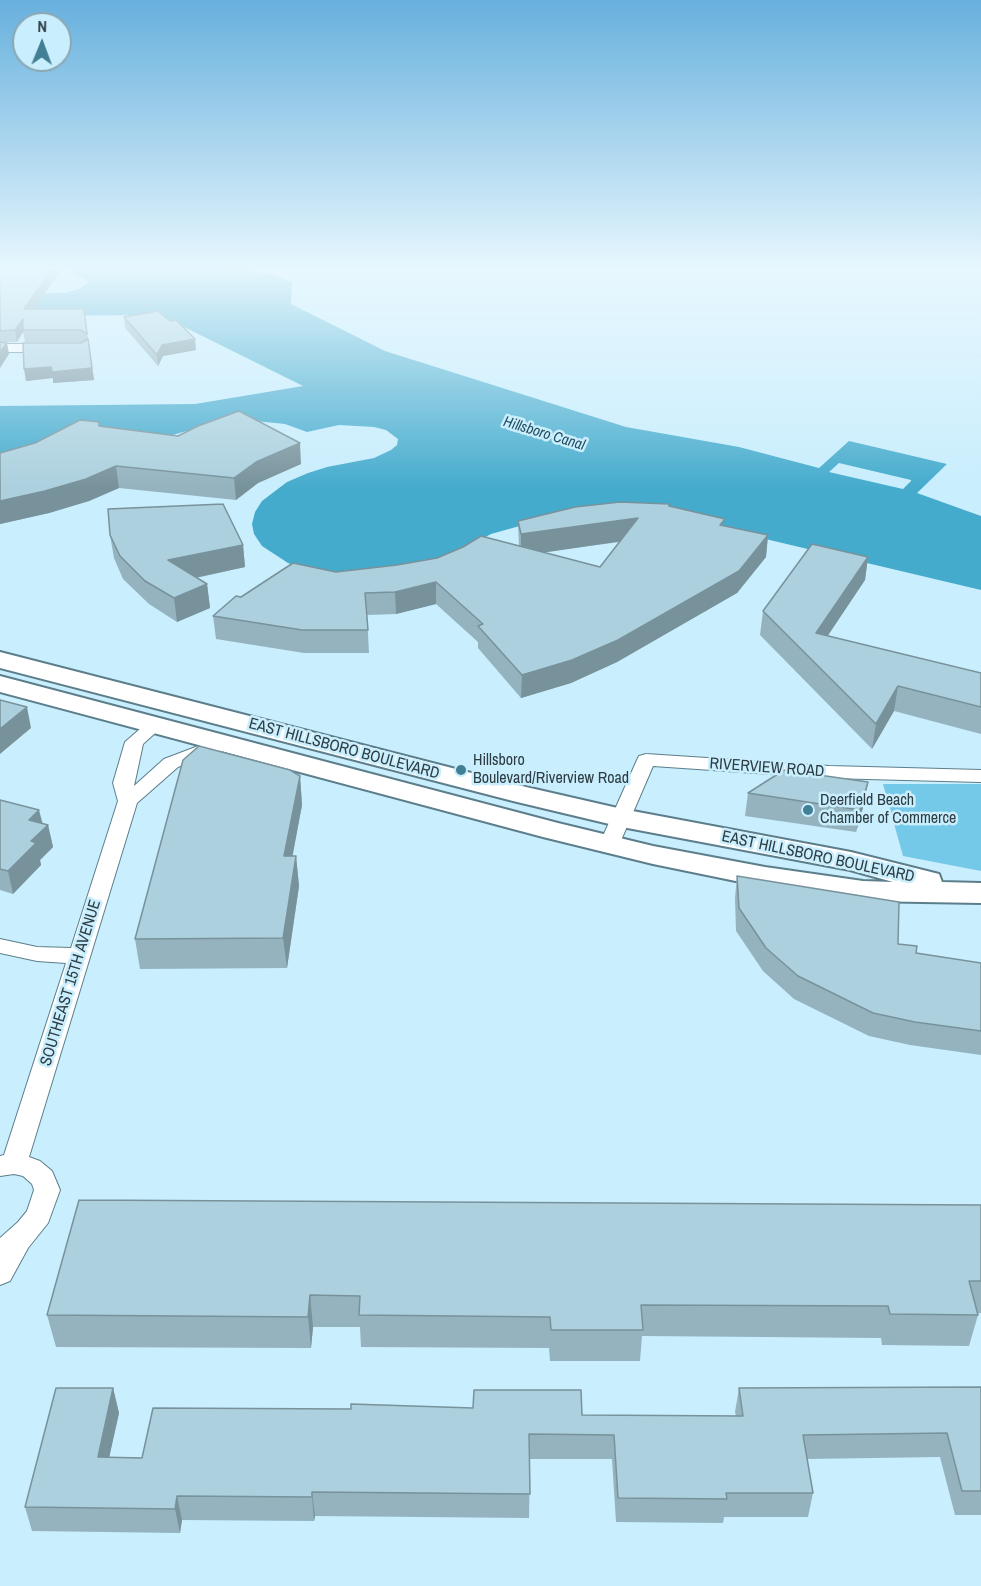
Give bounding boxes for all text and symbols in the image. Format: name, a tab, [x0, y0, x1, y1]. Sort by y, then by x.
north arrow	[12, 12, 72, 72]
text: N	[37, 15, 47, 37]
water label: Hillsboro Canal	[501, 413, 587, 455]
street label: EAST HILLSBORO BOULEVARD	[247, 714, 441, 784]
place label: Hillsboro Boulevard/Riverview Road	[473, 751, 629, 789]
street label: RIVERVIEW ROAD	[709, 754, 825, 782]
marker: Hillsboro Boulevard/Riverview Road	[454, 763, 468, 777]
place label: Deerfield Beach Chamber of Commerce	[820, 791, 956, 829]
marker: Deerfield Beach Chamber of Commerce	[801, 803, 815, 817]
street label: EAST HILLSBORO BOULEVARD	[720, 827, 916, 887]
street label: SOUTHEAST 15TH AVENUE	[37, 898, 105, 1068]

